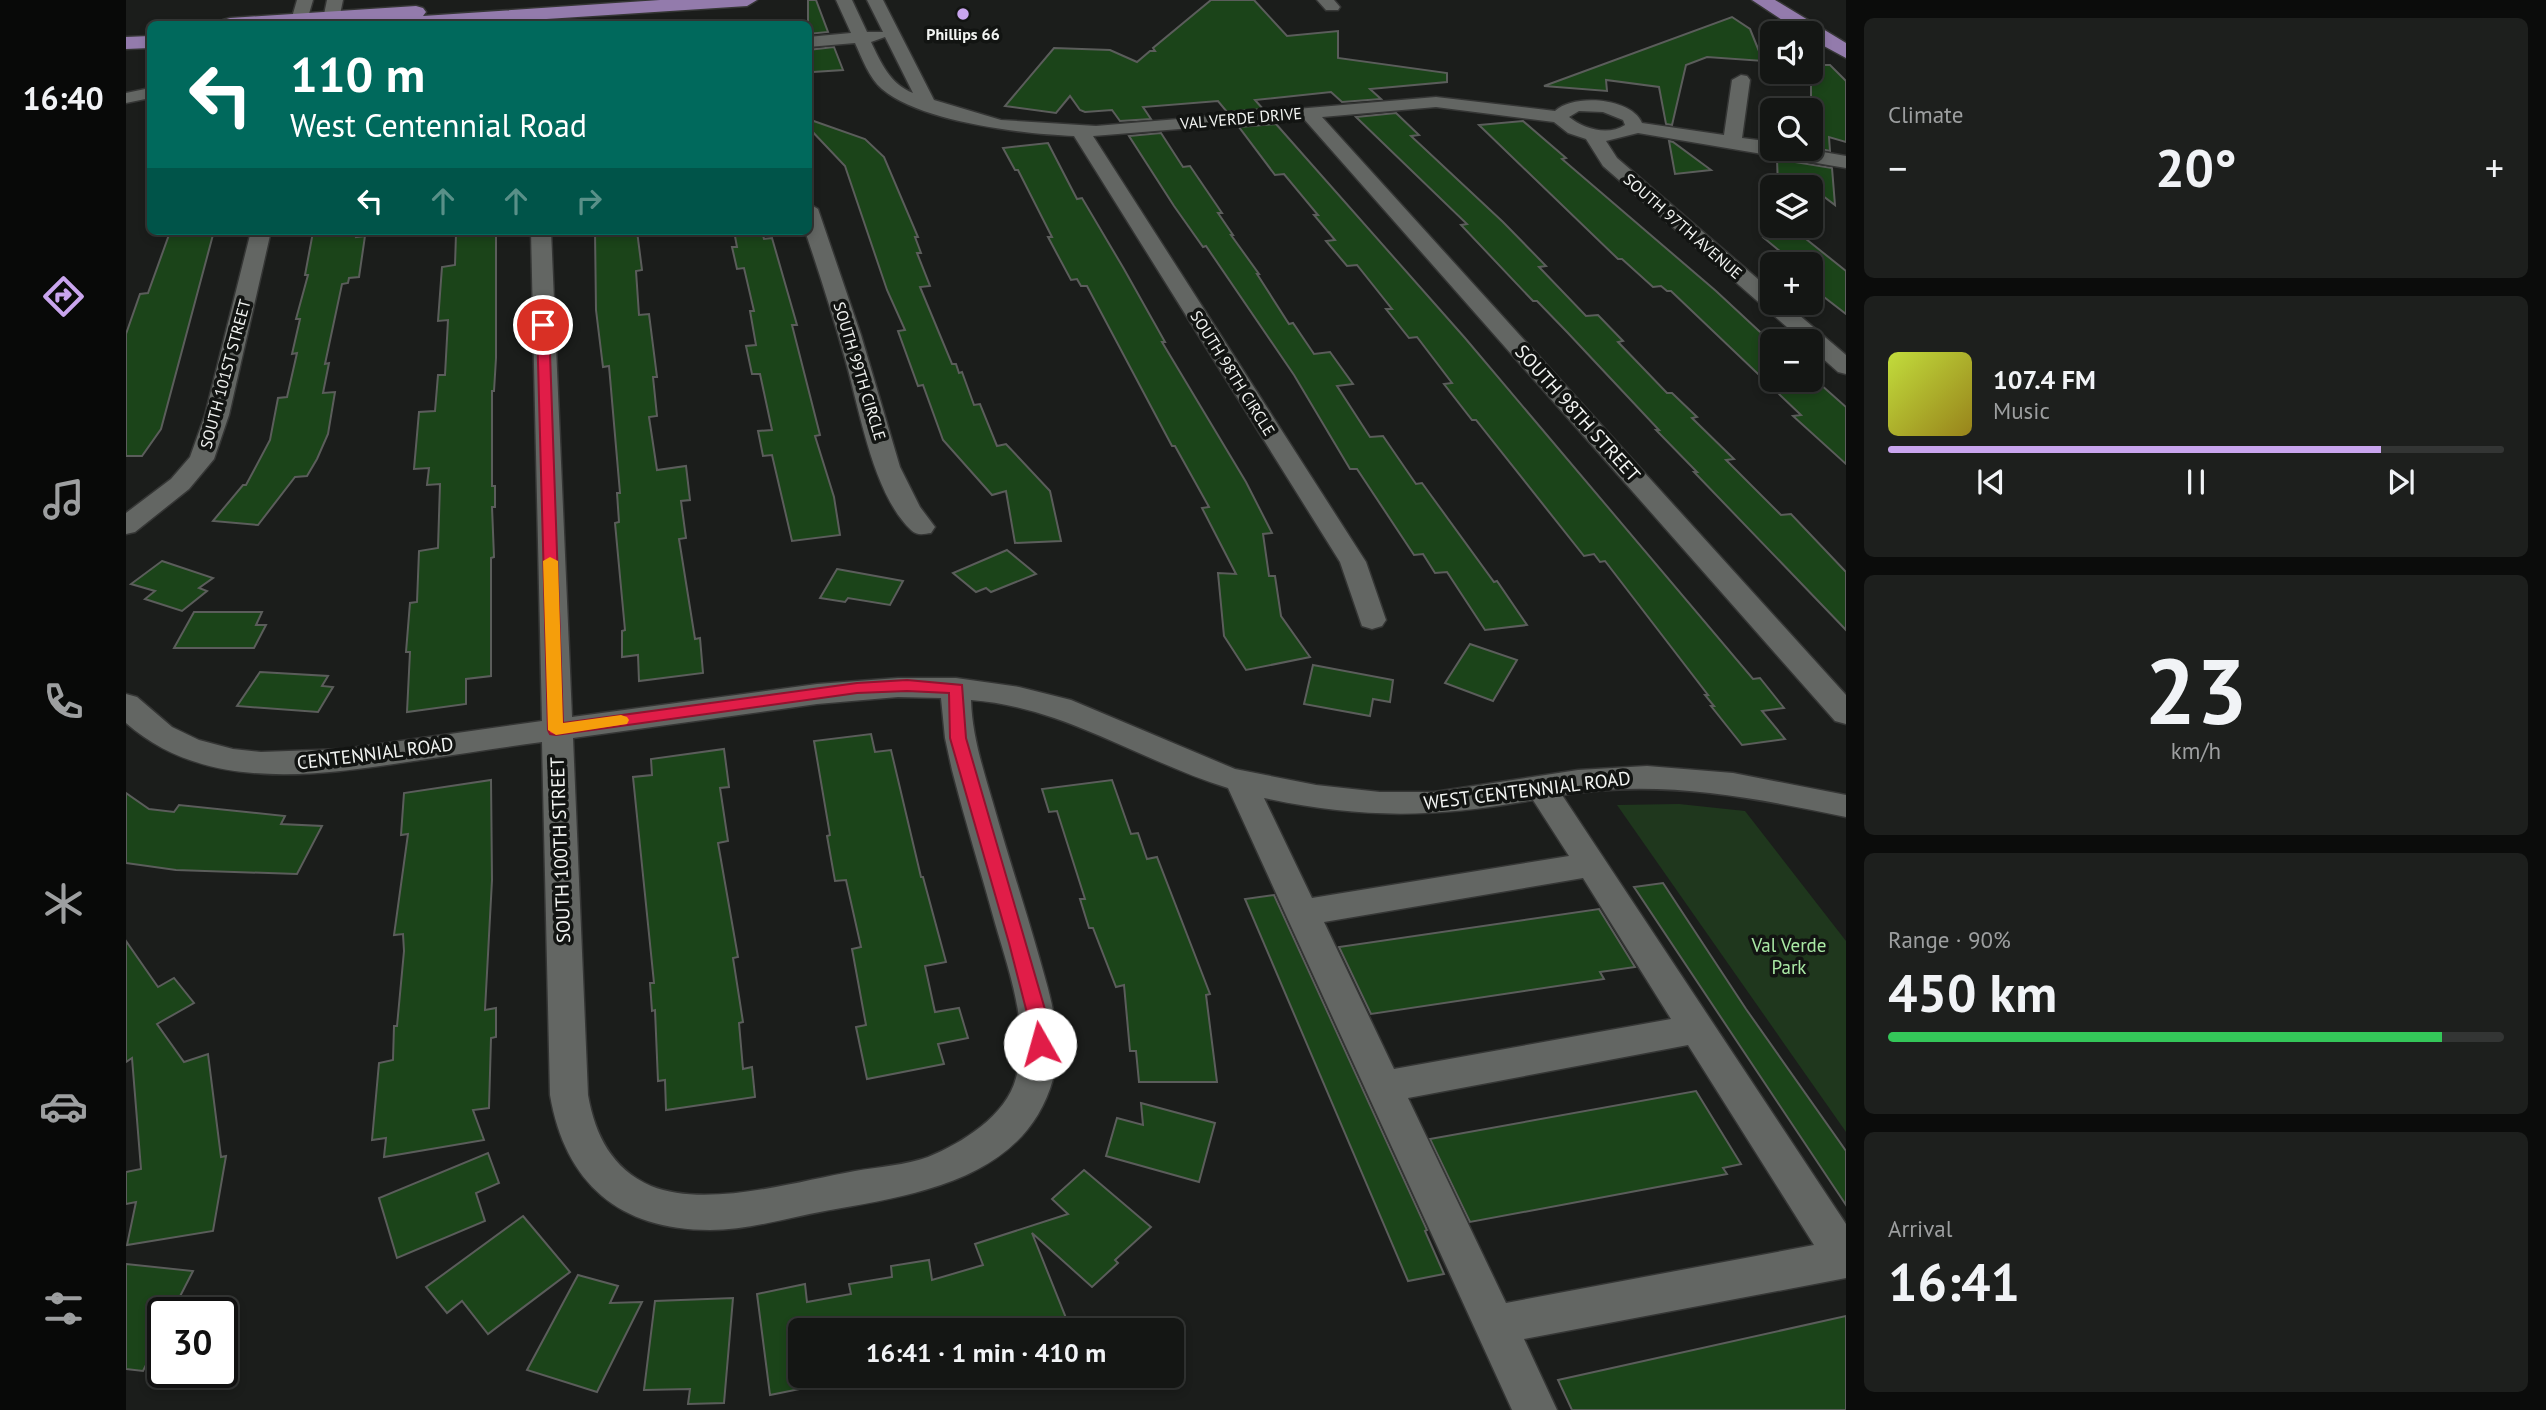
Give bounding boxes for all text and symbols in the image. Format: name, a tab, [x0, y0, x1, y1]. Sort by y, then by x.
marker: Phillips 66	[955, 6, 971, 22]
map controls	[1760, 21, 1823, 392]
button: sound	[1760, 21, 1823, 84]
place label: Phillips 66	[926, 24, 1000, 44]
text: 110 m	[290, 42, 425, 106]
icon: left	[175, 49, 266, 140]
text: 16:40	[22, 77, 104, 119]
button: search	[1760, 98, 1823, 161]
text: Climate	[1888, 100, 1963, 129]
street label: VAL VERDE DRIVE	[1178, 103, 1303, 133]
text: West Centennial Road	[290, 104, 587, 146]
text: 20°	[2155, 134, 2237, 201]
text: −	[1888, 143, 1907, 192]
text: +	[2485, 143, 2504, 192]
street label: SOUTH 97TH AVENUE	[1620, 169, 1746, 283]
button: layers	[1760, 175, 1823, 238]
icon: left	[351, 182, 389, 220]
icon: ahead	[424, 182, 462, 220]
icon: ahead	[497, 182, 535, 220]
icon: right	[570, 182, 608, 220]
button: +	[1760, 252, 1823, 315]
icon: directions	[39, 272, 88, 321]
pin	[513, 295, 573, 355]
street label: SOUTH 101ST STREET	[195, 297, 255, 451]
street label: SOUTH 99TH CIRCLE	[829, 299, 891, 443]
icon: arrive	[524, 306, 562, 344]
street label: SOUTH 98TH CIRCLE	[1186, 307, 1280, 439]
button: −	[1760, 329, 1823, 392]
street label: SOUTH 98TH STREET	[1510, 340, 1646, 487]
text: 107.4 FM	[1993, 363, 2096, 396]
text: Music	[1993, 396, 2050, 425]
icon: previous	[1972, 463, 2010, 501]
icon: pause	[2177, 463, 2215, 501]
icon: next	[2382, 463, 2420, 501]
icon: music	[39, 475, 88, 524]
text: 23	[2144, 631, 2248, 749]
icon: phone	[39, 677, 88, 726]
street label: CENTENNIAL ROAD	[295, 731, 455, 775]
text: km/h	[2171, 736, 2221, 765]
street label: SOUTH 100TH STREET	[545, 756, 575, 943]
street label: WEST CENTENNIAL ROAD	[1422, 765, 1632, 815]
icon: climate	[39, 879, 88, 928]
text: Range · 90%	[1888, 925, 2011, 954]
park label: Val Verde Park	[1751, 933, 1827, 979]
text: 450 km	[1888, 959, 2057, 1026]
position arrow	[1003, 1007, 1077, 1081]
icon: car	[39, 1082, 88, 1131]
text: Arrival	[1888, 1214, 1952, 1243]
text: 16:41	[1888, 1248, 2020, 1315]
icon: filters	[39, 1284, 88, 1333]
speed limit sign: 30	[147, 1297, 238, 1388]
text: 16:41 · 1 min · 410 m	[866, 1336, 1106, 1369]

